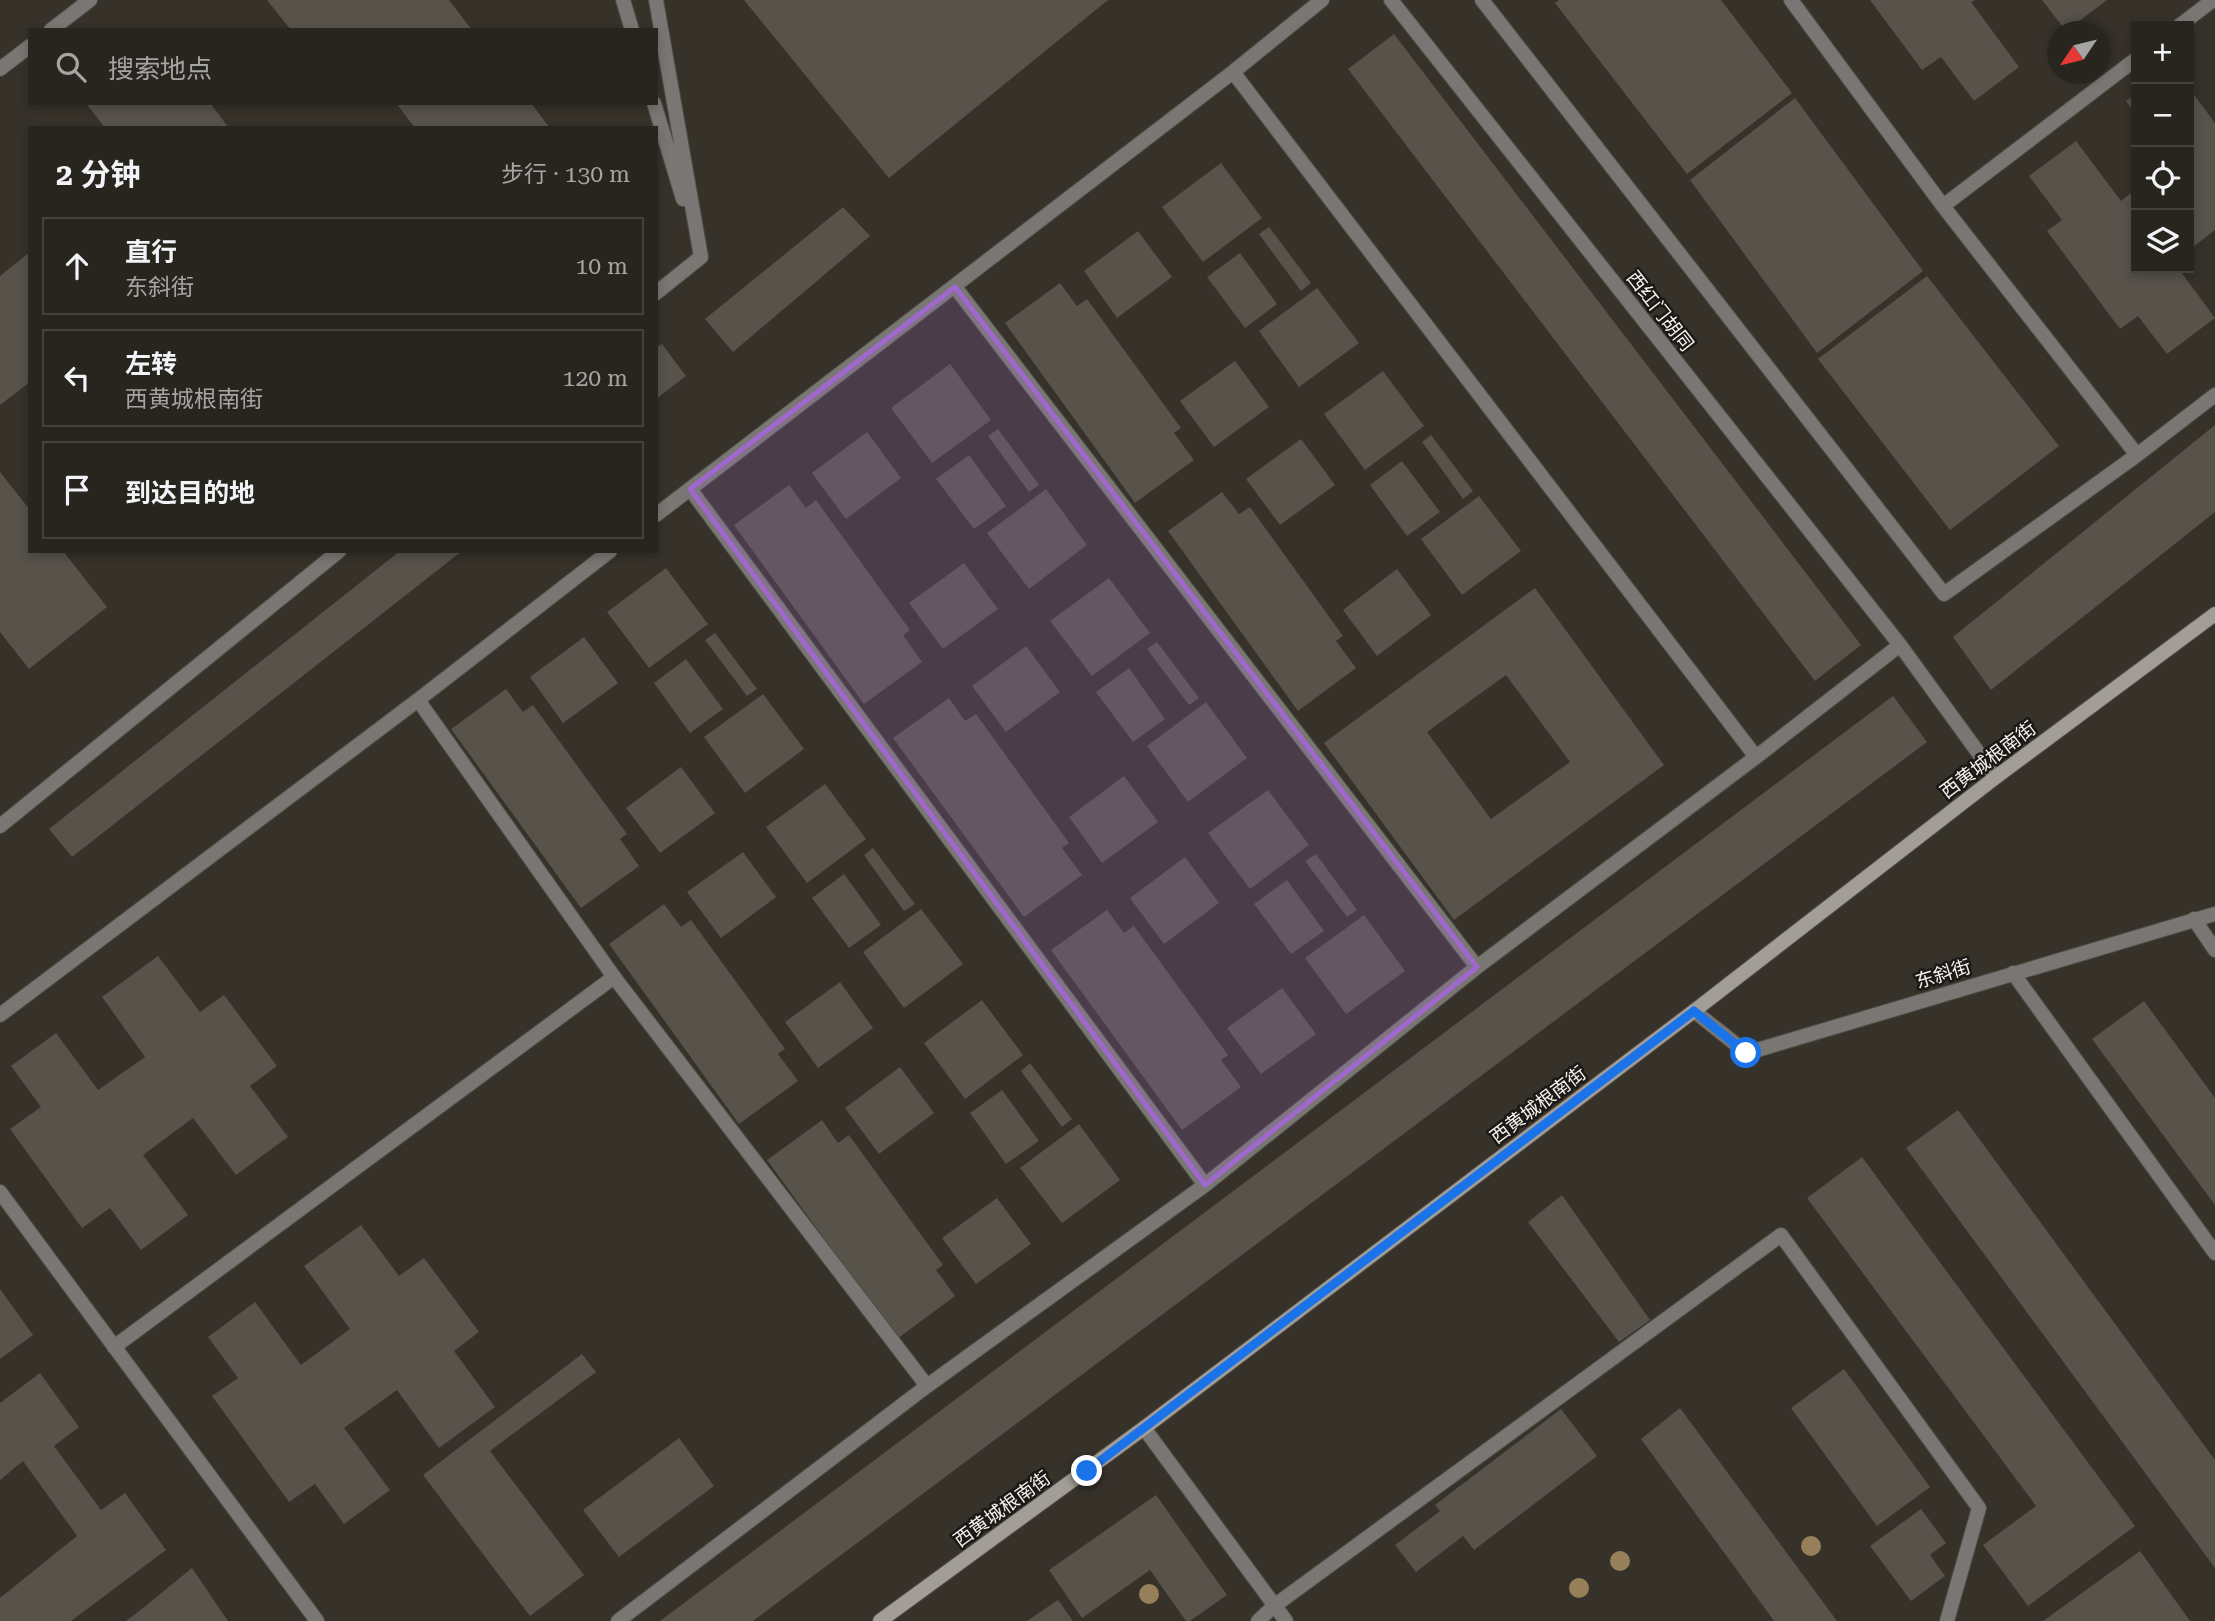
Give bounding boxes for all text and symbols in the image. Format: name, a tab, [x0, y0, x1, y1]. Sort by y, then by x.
north arrow	[2047, 21, 2110, 84]
map controls	[2131, 21, 2194, 273]
button: +	[2131, 21, 2194, 84]
search box	[28, 28, 658, 105]
icon: search	[52, 48, 90, 86]
text: 搜索地点	[108, 54, 212, 84]
button: −	[2131, 84, 2194, 147]
button: locate	[2131, 147, 2194, 210]
text: 2 分钟	[56, 157, 140, 192]
text: 步行 · 130 m	[501, 161, 630, 188]
button: layers	[2131, 210, 2194, 273]
text: 直行	[125, 237, 177, 267]
icon: ahead	[58, 247, 96, 285]
text: 10 m	[575, 253, 628, 280]
street label: 西红门胡同	[1622, 266, 1698, 356]
text: 东斜街	[125, 274, 194, 301]
text: 左转	[125, 349, 177, 379]
icon: left	[58, 359, 96, 397]
text: 120 m	[563, 365, 628, 392]
text: 西黄城根南街	[125, 386, 263, 413]
icon: arrive	[58, 471, 96, 509]
text: 到达目的地	[125, 478, 255, 508]
street label: 西黄城根南街	[1936, 717, 2040, 803]
street label: 东斜街	[1912, 955, 1974, 993]
route start	[1730, 1037, 1761, 1068]
street label: 西黄城根南街	[1486, 1062, 1590, 1148]
route end	[1071, 1455, 1102, 1486]
street label: 西黄城根南街	[949, 1466, 1055, 1552]

